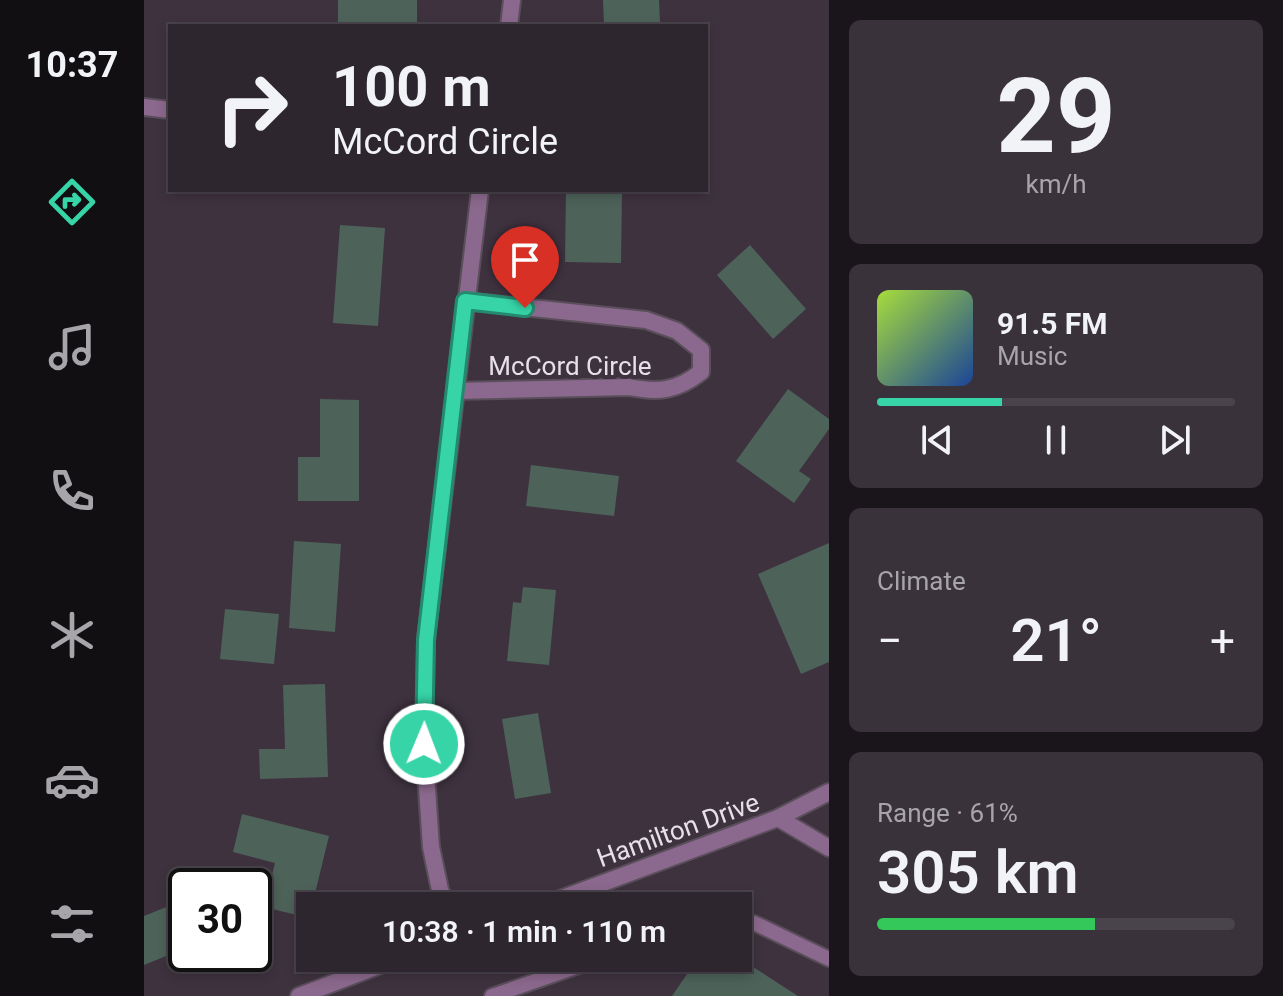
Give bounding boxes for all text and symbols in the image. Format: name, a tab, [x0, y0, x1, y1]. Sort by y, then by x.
text: 10:37	[26, 44, 118, 86]
text: 100 m	[332, 54, 491, 120]
icon: right	[200, 56, 304, 160]
text: 29	[996, 56, 1116, 177]
text: McCord Circle	[332, 121, 558, 163]
text: km/h	[1025, 169, 1087, 199]
icon: directions	[44, 174, 100, 230]
pin	[491, 226, 559, 308]
icon: arrive	[503, 238, 547, 282]
text: 91.5 FM	[997, 306, 1108, 341]
icon: music	[44, 319, 100, 375]
text: Music	[997, 341, 1067, 371]
street label: McCord Circle	[488, 351, 652, 381]
icon: previous	[915, 418, 959, 462]
icon: pause	[1034, 418, 1078, 462]
icon: next	[1153, 418, 1197, 462]
icon: phone	[44, 463, 100, 519]
text: Climate	[877, 566, 966, 596]
text: 21°	[1010, 605, 1102, 676]
icon: climate	[44, 607, 100, 663]
text: −	[877, 615, 902, 667]
text: +	[1210, 615, 1235, 667]
position arrow	[382, 702, 466, 786]
icon: car	[44, 752, 100, 808]
street label: Hamilton Drive	[593, 787, 763, 873]
text: Range · 61%	[877, 798, 1018, 828]
text: 305 km	[877, 837, 1079, 908]
speed limit sign: 30	[168, 868, 272, 972]
icon: filters	[44, 896, 100, 952]
text: 10:38 · 1 min · 110 m	[382, 914, 666, 949]

